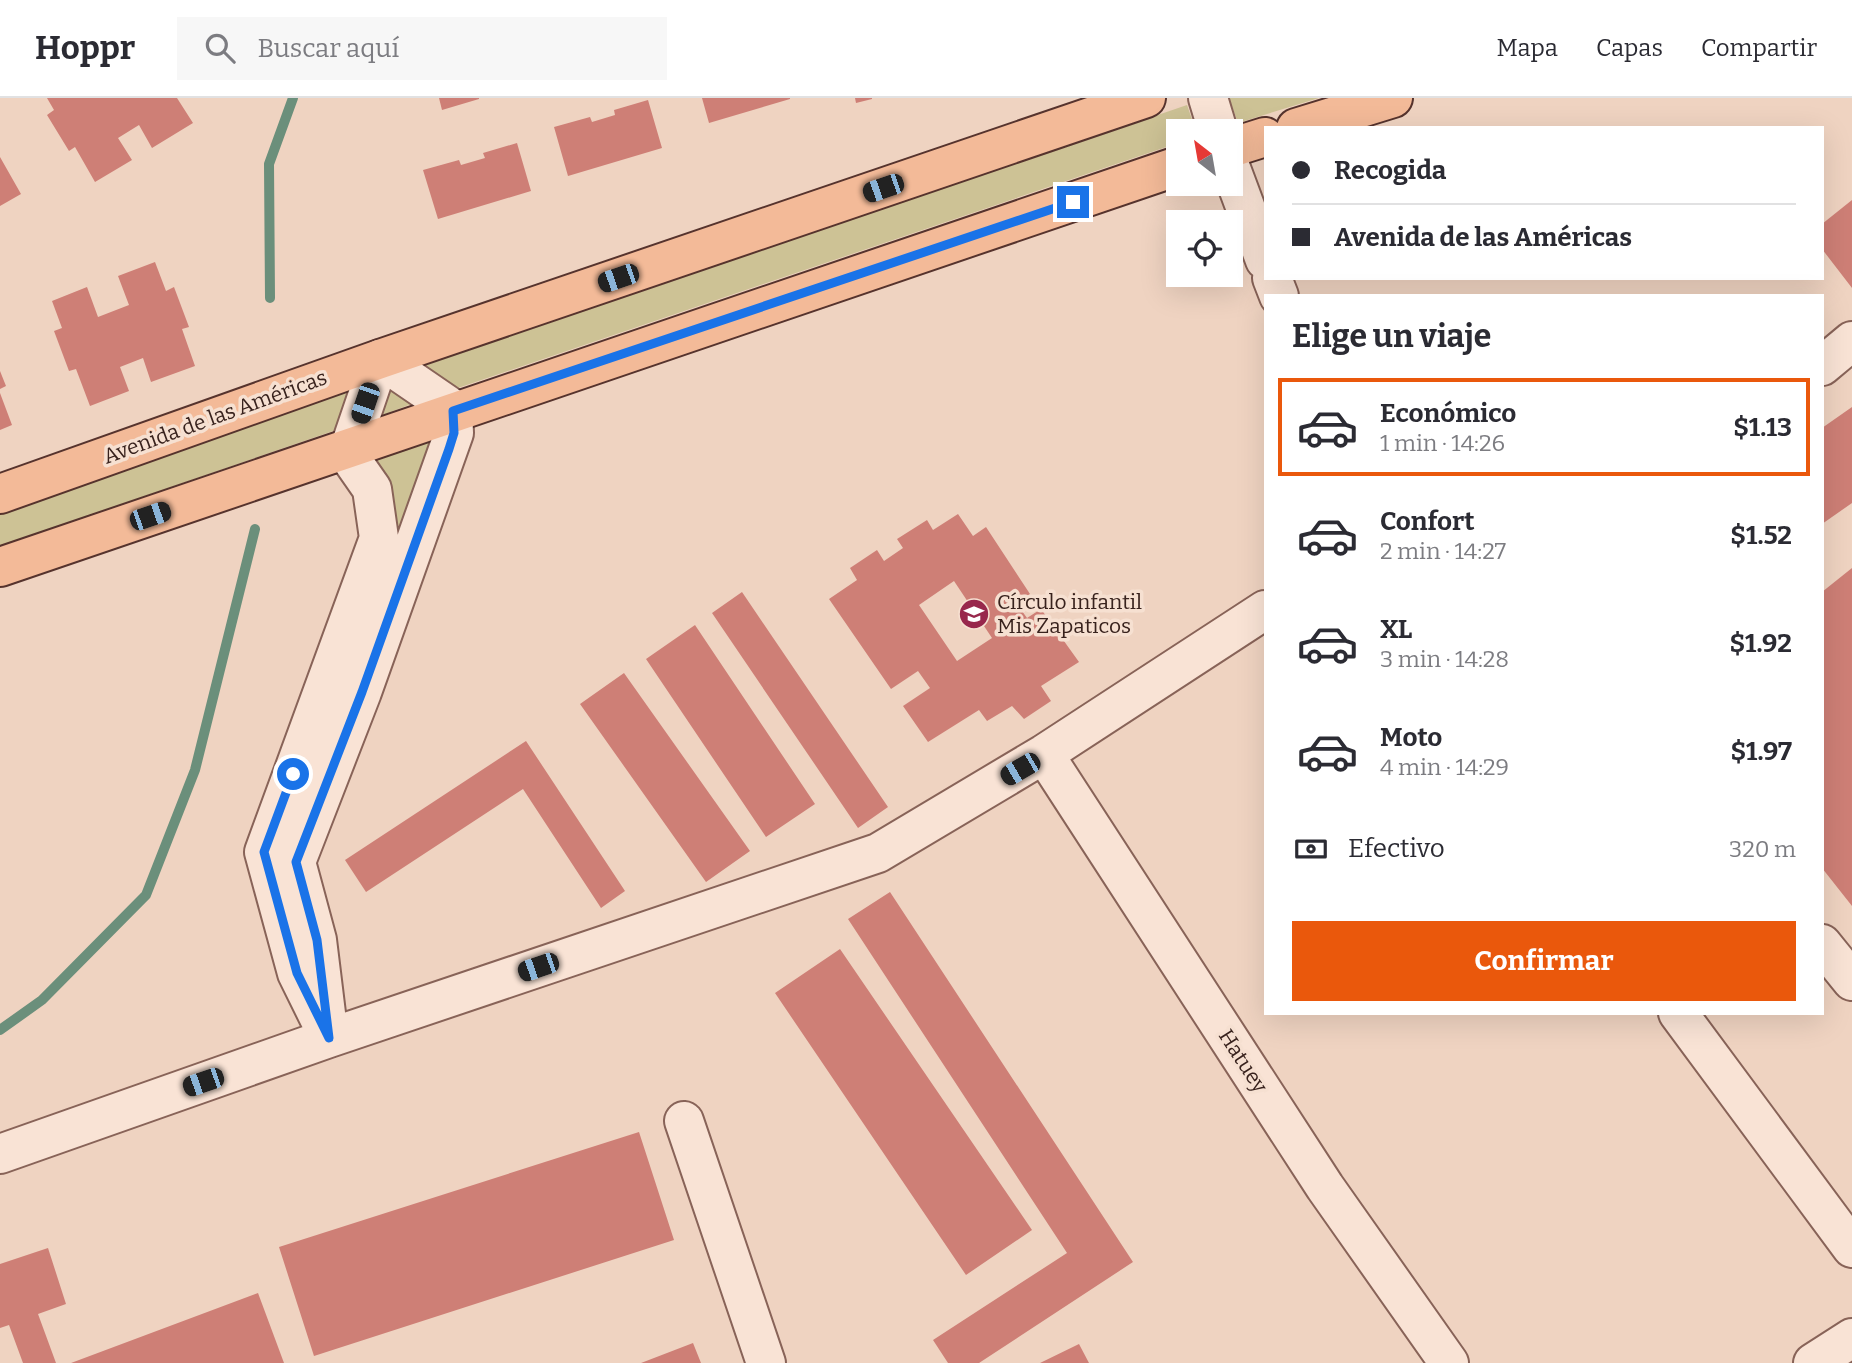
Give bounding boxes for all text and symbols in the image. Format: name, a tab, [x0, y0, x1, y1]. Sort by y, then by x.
search box	[177, 17, 667, 80]
text: Hoppr	[35, 28, 135, 68]
icon: search	[201, 29, 239, 67]
text: Buscar aquí	[257, 33, 399, 64]
text: Mapa	[1496, 34, 1558, 62]
text: Capas	[1596, 34, 1663, 62]
text: Compartir	[1701, 34, 1817, 62]
north arrow	[1166, 119, 1242, 196]
map controls	[1166, 119, 1243, 287]
text: Recogida	[1334, 155, 1446, 186]
car	[860, 171, 907, 205]
route end	[1057, 186, 1089, 218]
button: locate	[1166, 210, 1243, 287]
text: Avenida de las Américas	[1334, 222, 1632, 253]
car	[595, 261, 642, 295]
text: Elige un viaje	[1292, 317, 1491, 355]
street label: Avenida de las Américas	[100, 364, 330, 470]
car	[349, 380, 382, 426]
icon: car	[1296, 396, 1359, 459]
text: Económico	[1380, 398, 1516, 429]
text: $1.13	[1733, 412, 1792, 443]
text: 1 min · 14:26	[1380, 429, 1505, 457]
car	[127, 499, 174, 533]
icon: car	[1296, 504, 1359, 567]
text: Confort	[1380, 506, 1475, 537]
text: $1.52	[1730, 520, 1792, 551]
text: 2 min · 14:27	[1380, 537, 1506, 565]
place label: Círculo infantil Mis Zapaticos	[997, 589, 1142, 639]
school or university icon: Círculo infantil Mis Zapaticos	[957, 597, 991, 631]
icon: car	[1296, 612, 1359, 675]
text: XL	[1380, 614, 1412, 645]
text: $1.92	[1729, 628, 1792, 659]
text: 3 min · 14:28	[1380, 645, 1509, 673]
icon: car	[1296, 720, 1359, 783]
text: Moto	[1380, 722, 1442, 753]
text: $1.97	[1730, 736, 1792, 767]
car	[997, 749, 1044, 789]
text: 4 min · 14:29	[1380, 753, 1509, 781]
route start	[277, 758, 309, 790]
icon: cash	[1292, 830, 1330, 868]
text: Efectivo	[1348, 833, 1445, 864]
text: 320 m	[1729, 835, 1796, 863]
button: Confirmar	[1292, 921, 1796, 1001]
car	[515, 950, 562, 984]
street label: Hatuey	[1213, 1024, 1274, 1098]
car	[180, 1065, 227, 1099]

